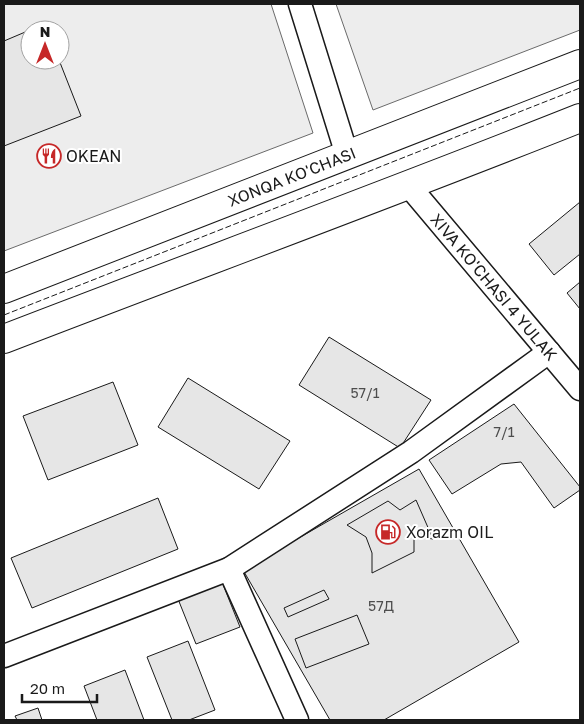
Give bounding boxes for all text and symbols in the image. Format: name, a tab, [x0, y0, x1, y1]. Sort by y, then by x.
north arrow	[20, 20, 70, 70]
text: N	[40, 23, 50, 40]
restaurant icon: OKEAN	[36, 143, 62, 169]
street label: XONQA KO'CHASI	[225, 143, 359, 211]
place label: OKEAN	[66, 146, 122, 166]
street label: XIVA KO'CHASI 4 YULAK	[427, 209, 562, 364]
house number: 57/1	[350, 384, 380, 401]
house number: 7/1	[494, 423, 515, 440]
fuel station icon: Xorazm OIL	[375, 519, 401, 545]
place label: Xorazm OIL	[406, 522, 493, 542]
house number: 57Д	[368, 597, 394, 614]
scale bar	[22, 672, 98, 704]
text: 20 m	[30, 679, 65, 697]

